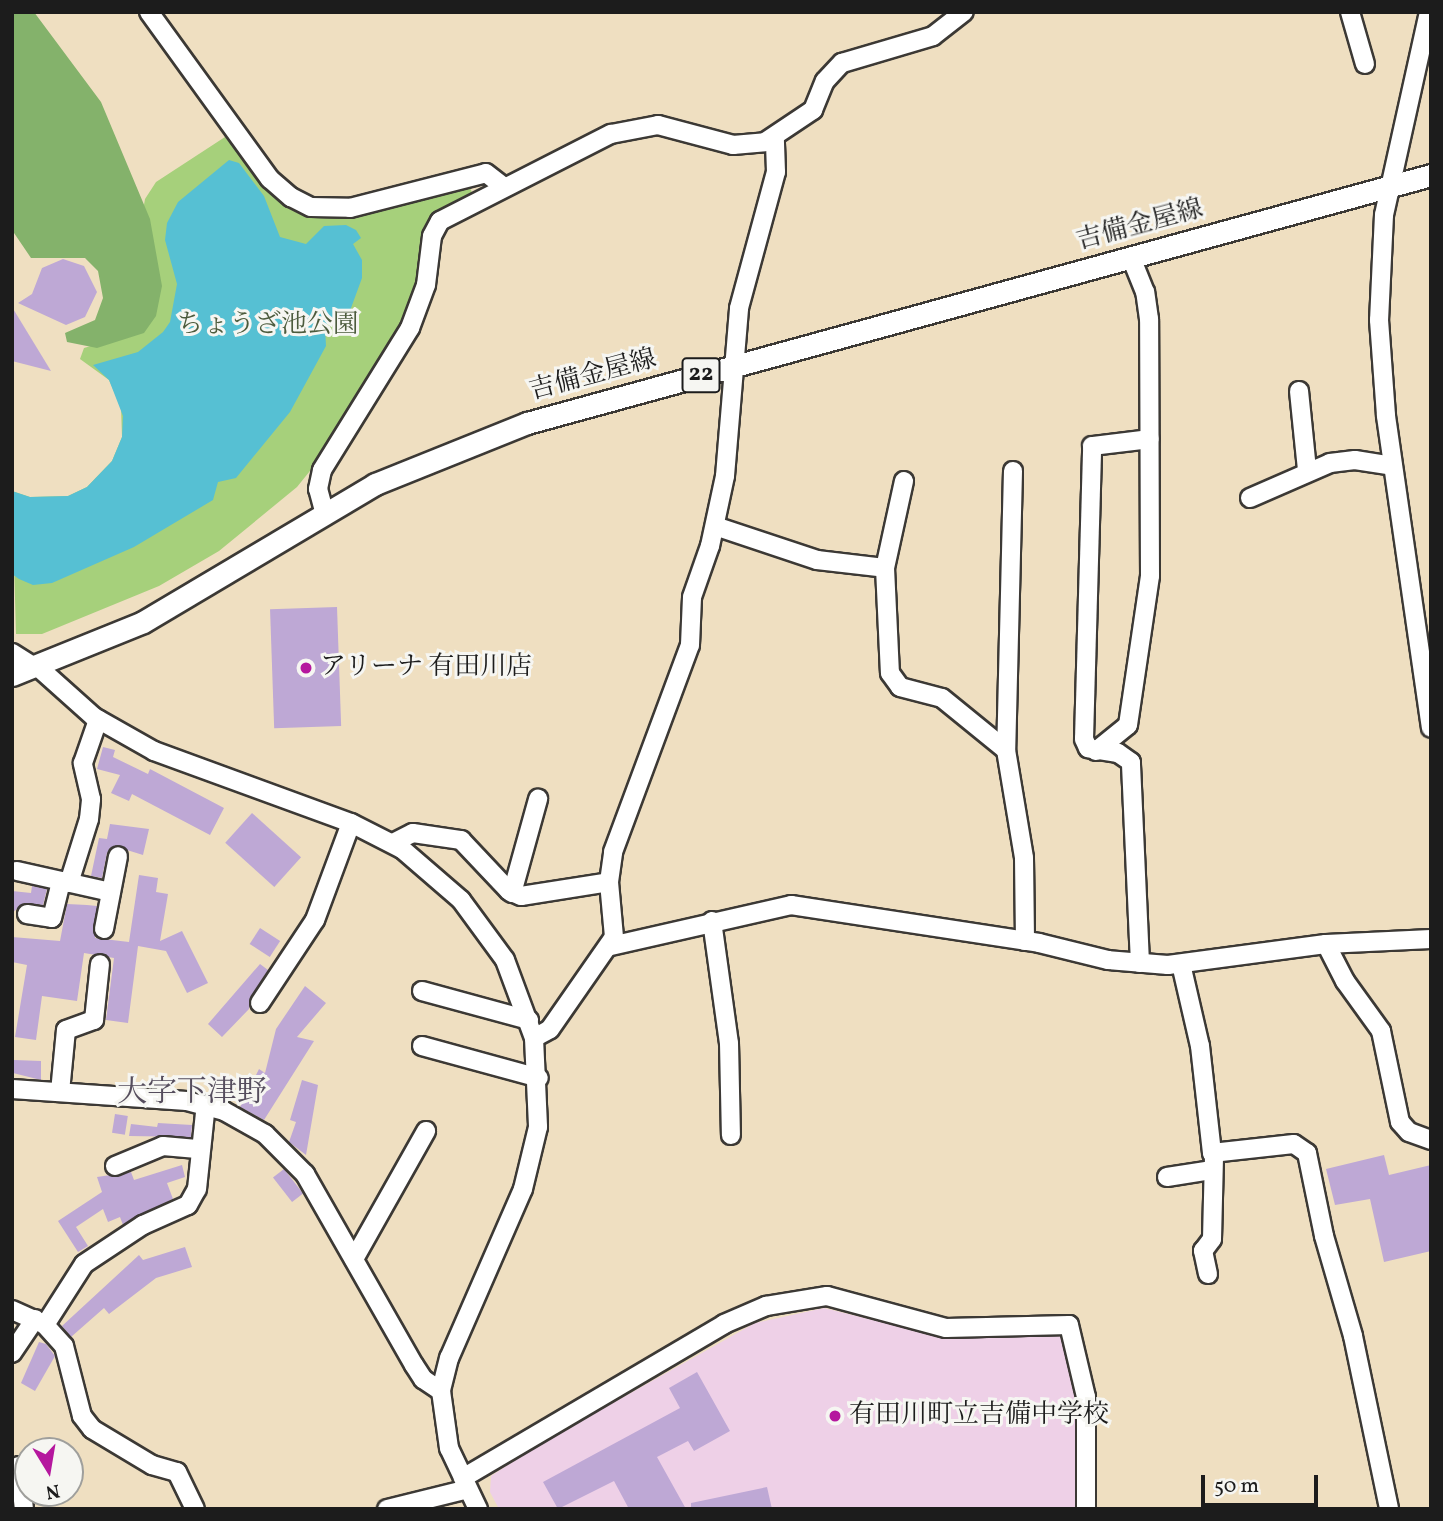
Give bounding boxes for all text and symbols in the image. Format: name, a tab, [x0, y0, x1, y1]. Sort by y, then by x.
street label: 吉備金屋線	[1073, 194, 1207, 258]
park label: ちょうざ池公園	[177, 310, 359, 342]
street label: 吉備金屋線	[526, 344, 660, 408]
road number: 22	[680, 354, 722, 396]
place label: アリーナ 有田川店	[320, 652, 533, 684]
marker: アリーナ 有田川店	[298, 660, 314, 676]
district label: 大字下津野	[117, 1075, 267, 1111]
place label: 有田川町立吉備中学校	[849, 1400, 1109, 1432]
marker: 有田川町立吉備中学校	[827, 1408, 843, 1424]
north arrow	[14, 1437, 84, 1507]
scale bar	[1205, 1462, 1322, 1506]
text: 50 m	[1214, 1472, 1259, 1501]
text: N	[43, 1477, 62, 1505]

